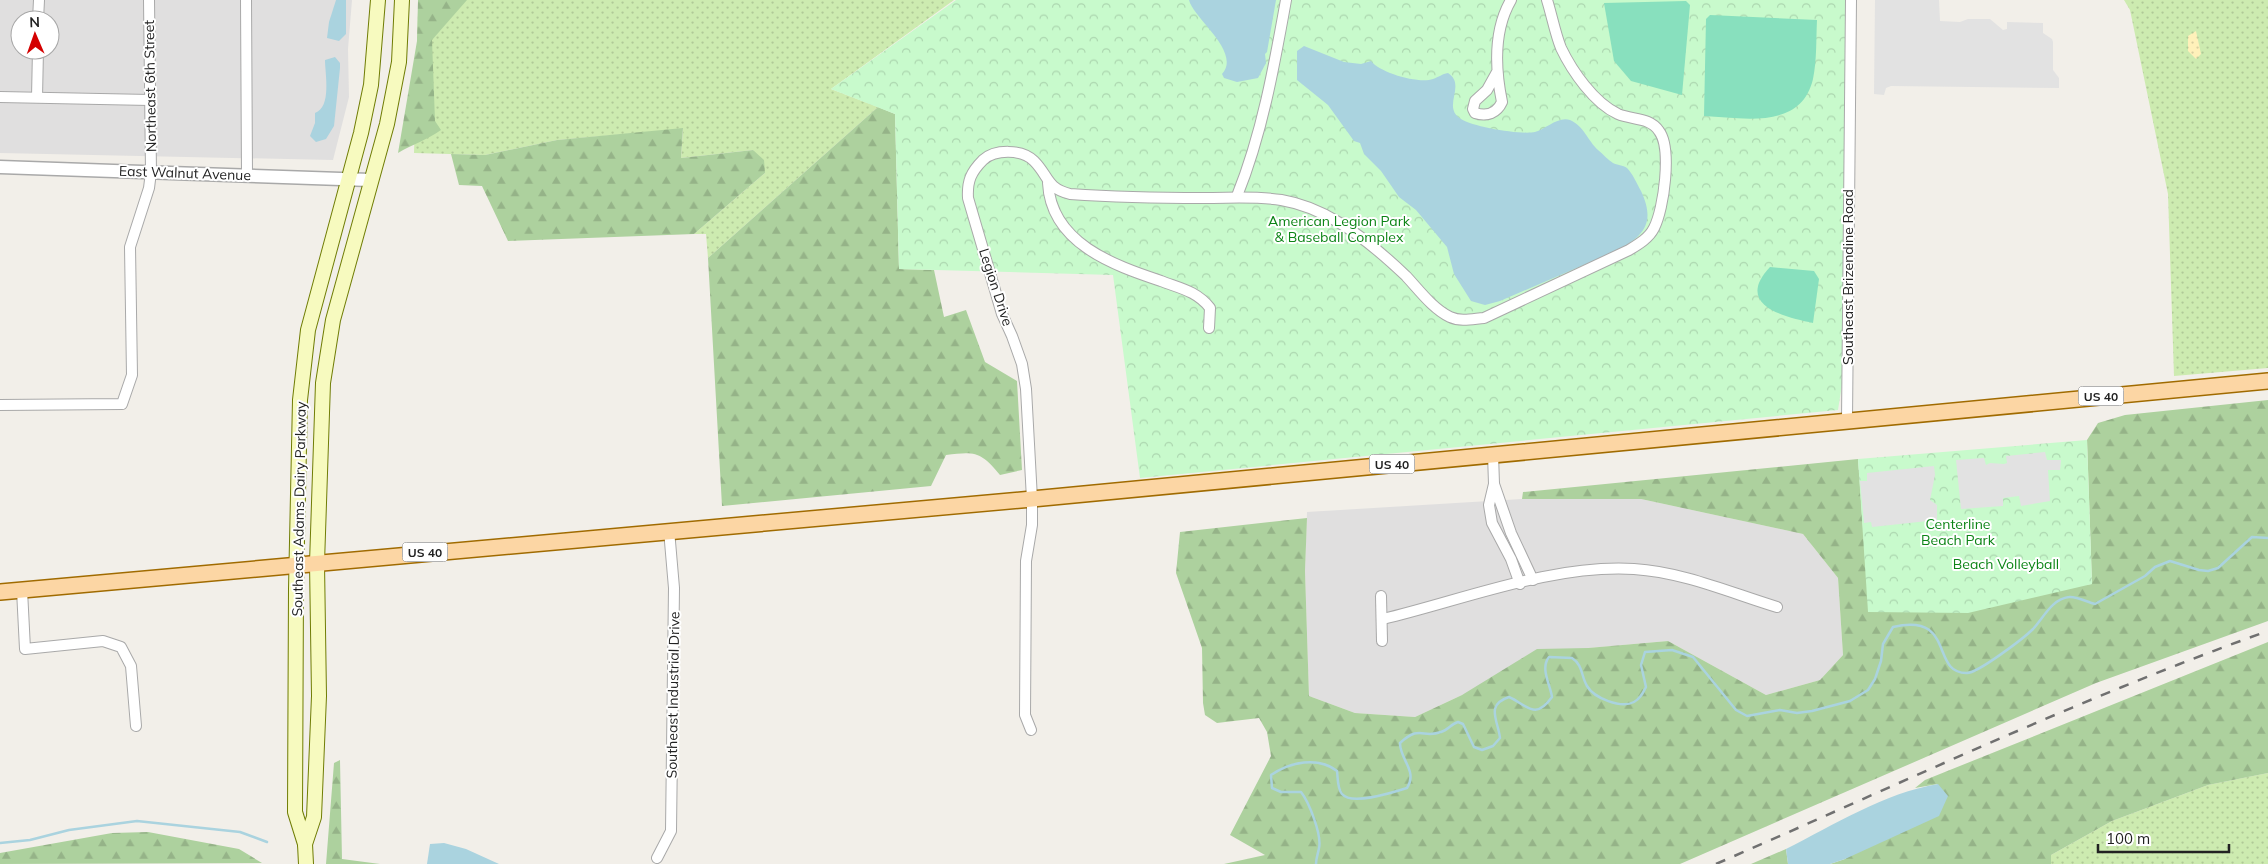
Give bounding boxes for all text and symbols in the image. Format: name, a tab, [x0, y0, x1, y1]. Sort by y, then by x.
north arrow	[10, 10, 60, 60]
text: N	[29, 13, 40, 31]
street label: Northeast 6th Street	[140, 20, 160, 152]
street label: East Walnut Avenue	[119, 162, 251, 184]
street label: Southeast Brizendine Road	[1839, 189, 1857, 365]
park label: American Legion Park & Baseball Complex	[1268, 212, 1411, 246]
street label: Legion Drive	[975, 246, 1017, 328]
road number: US 40	[2078, 386, 2124, 406]
street label: Southeast Adams Dairy Parkway	[288, 401, 310, 617]
road number: US 40	[1370, 454, 1414, 474]
park label: Centerline Beach Park	[1921, 515, 1996, 549]
road number: US 40	[402, 542, 448, 562]
park label: Beach Volleyball	[1953, 555, 2059, 573]
street label: Southeast Industrial Drive	[663, 611, 683, 779]
scale bar	[2098, 822, 2229, 854]
text: 100 m	[2106, 829, 2150, 848]

